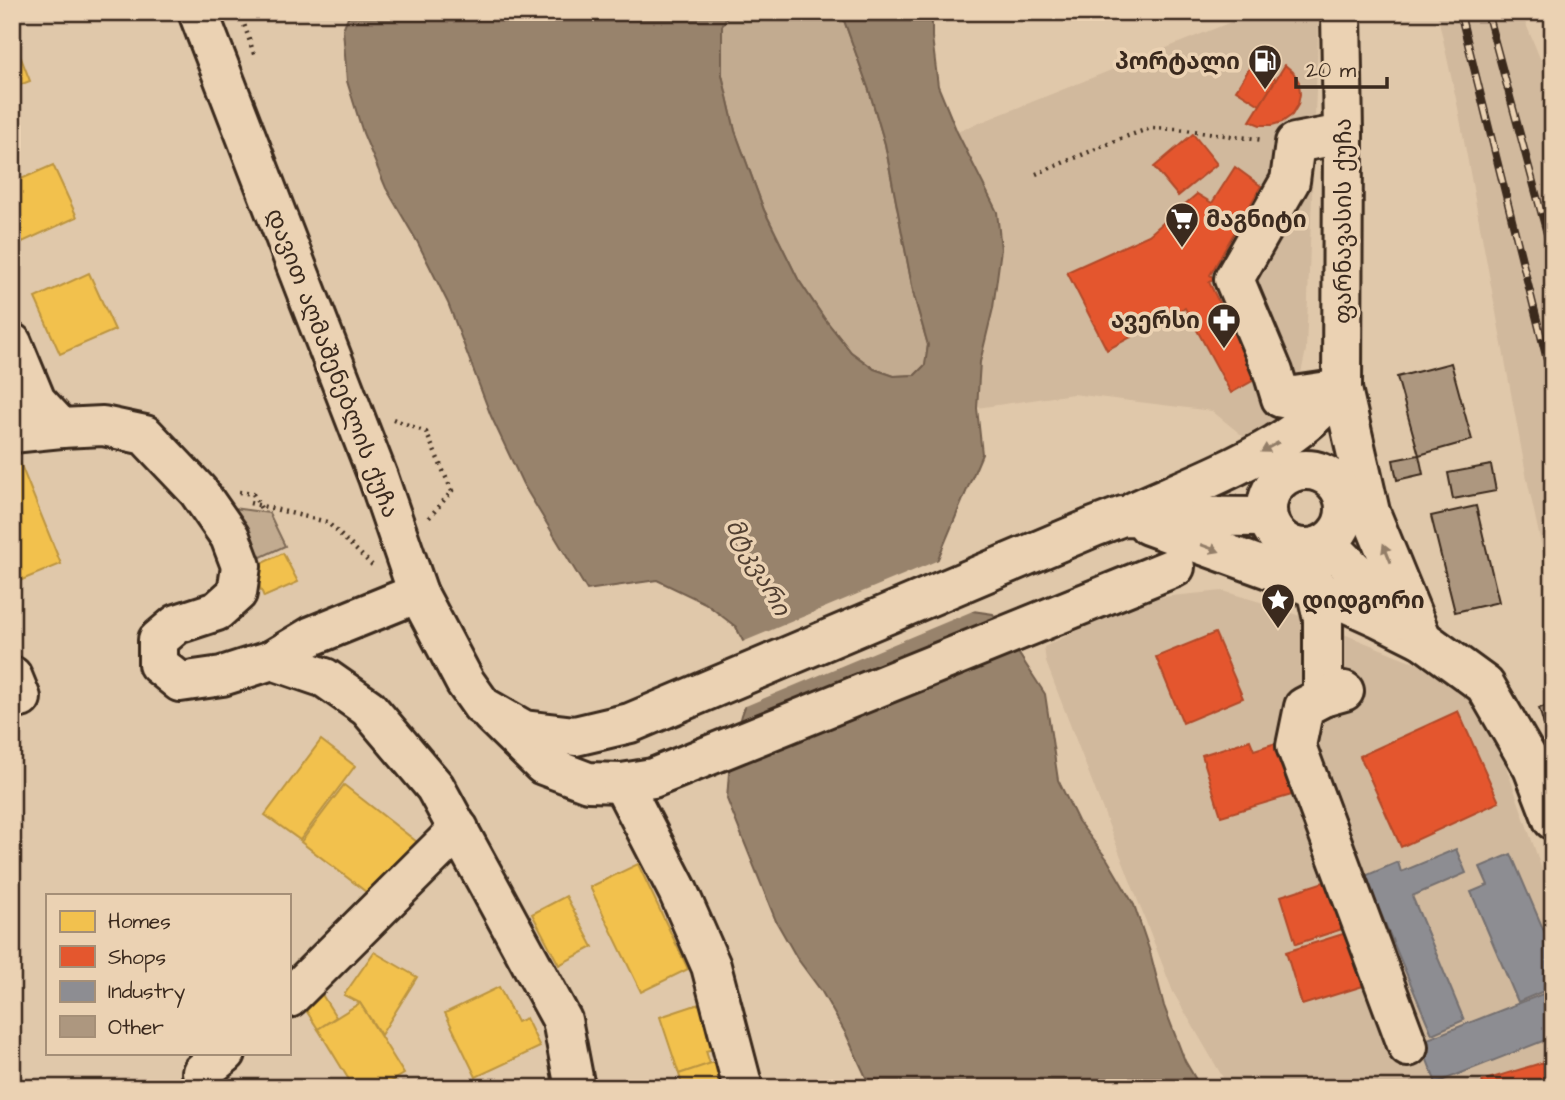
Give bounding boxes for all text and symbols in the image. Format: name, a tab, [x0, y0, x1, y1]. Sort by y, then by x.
fuel station icon: პორტალი	[1246, 42, 1284, 91]
place label: პორტალი	[1115, 46, 1240, 78]
scale bar	[1296, 46, 1386, 90]
text: 20 m	[1306, 56, 1357, 85]
street label: ფარნავასის ქუჩა	[1328, 118, 1360, 324]
supermarket icon: მაგნიტი	[1163, 200, 1201, 249]
street label: დავით აღმაშენებლის ქუჩა	[258, 204, 406, 523]
place label: მაგნიტი	[1206, 204, 1307, 236]
pharmacy icon: ავერსი	[1205, 301, 1243, 350]
place label: ავერსი	[1111, 305, 1200, 337]
one-way arrow	[1261, 441, 1280, 453]
water label: მტკვარი	[717, 513, 798, 623]
one-way arrow	[1200, 543, 1221, 554]
one-way arrow	[1381, 543, 1392, 564]
place icon: დიდგორი	[1259, 581, 1297, 630]
place label: დიდგორი	[1302, 585, 1425, 617]
legend	[46, 894, 290, 1054]
text: Homes	[108, 907, 171, 936]
text: Shops	[108, 943, 166, 973]
text: Industry	[108, 977, 186, 1008]
text: Other	[108, 1013, 164, 1042]

